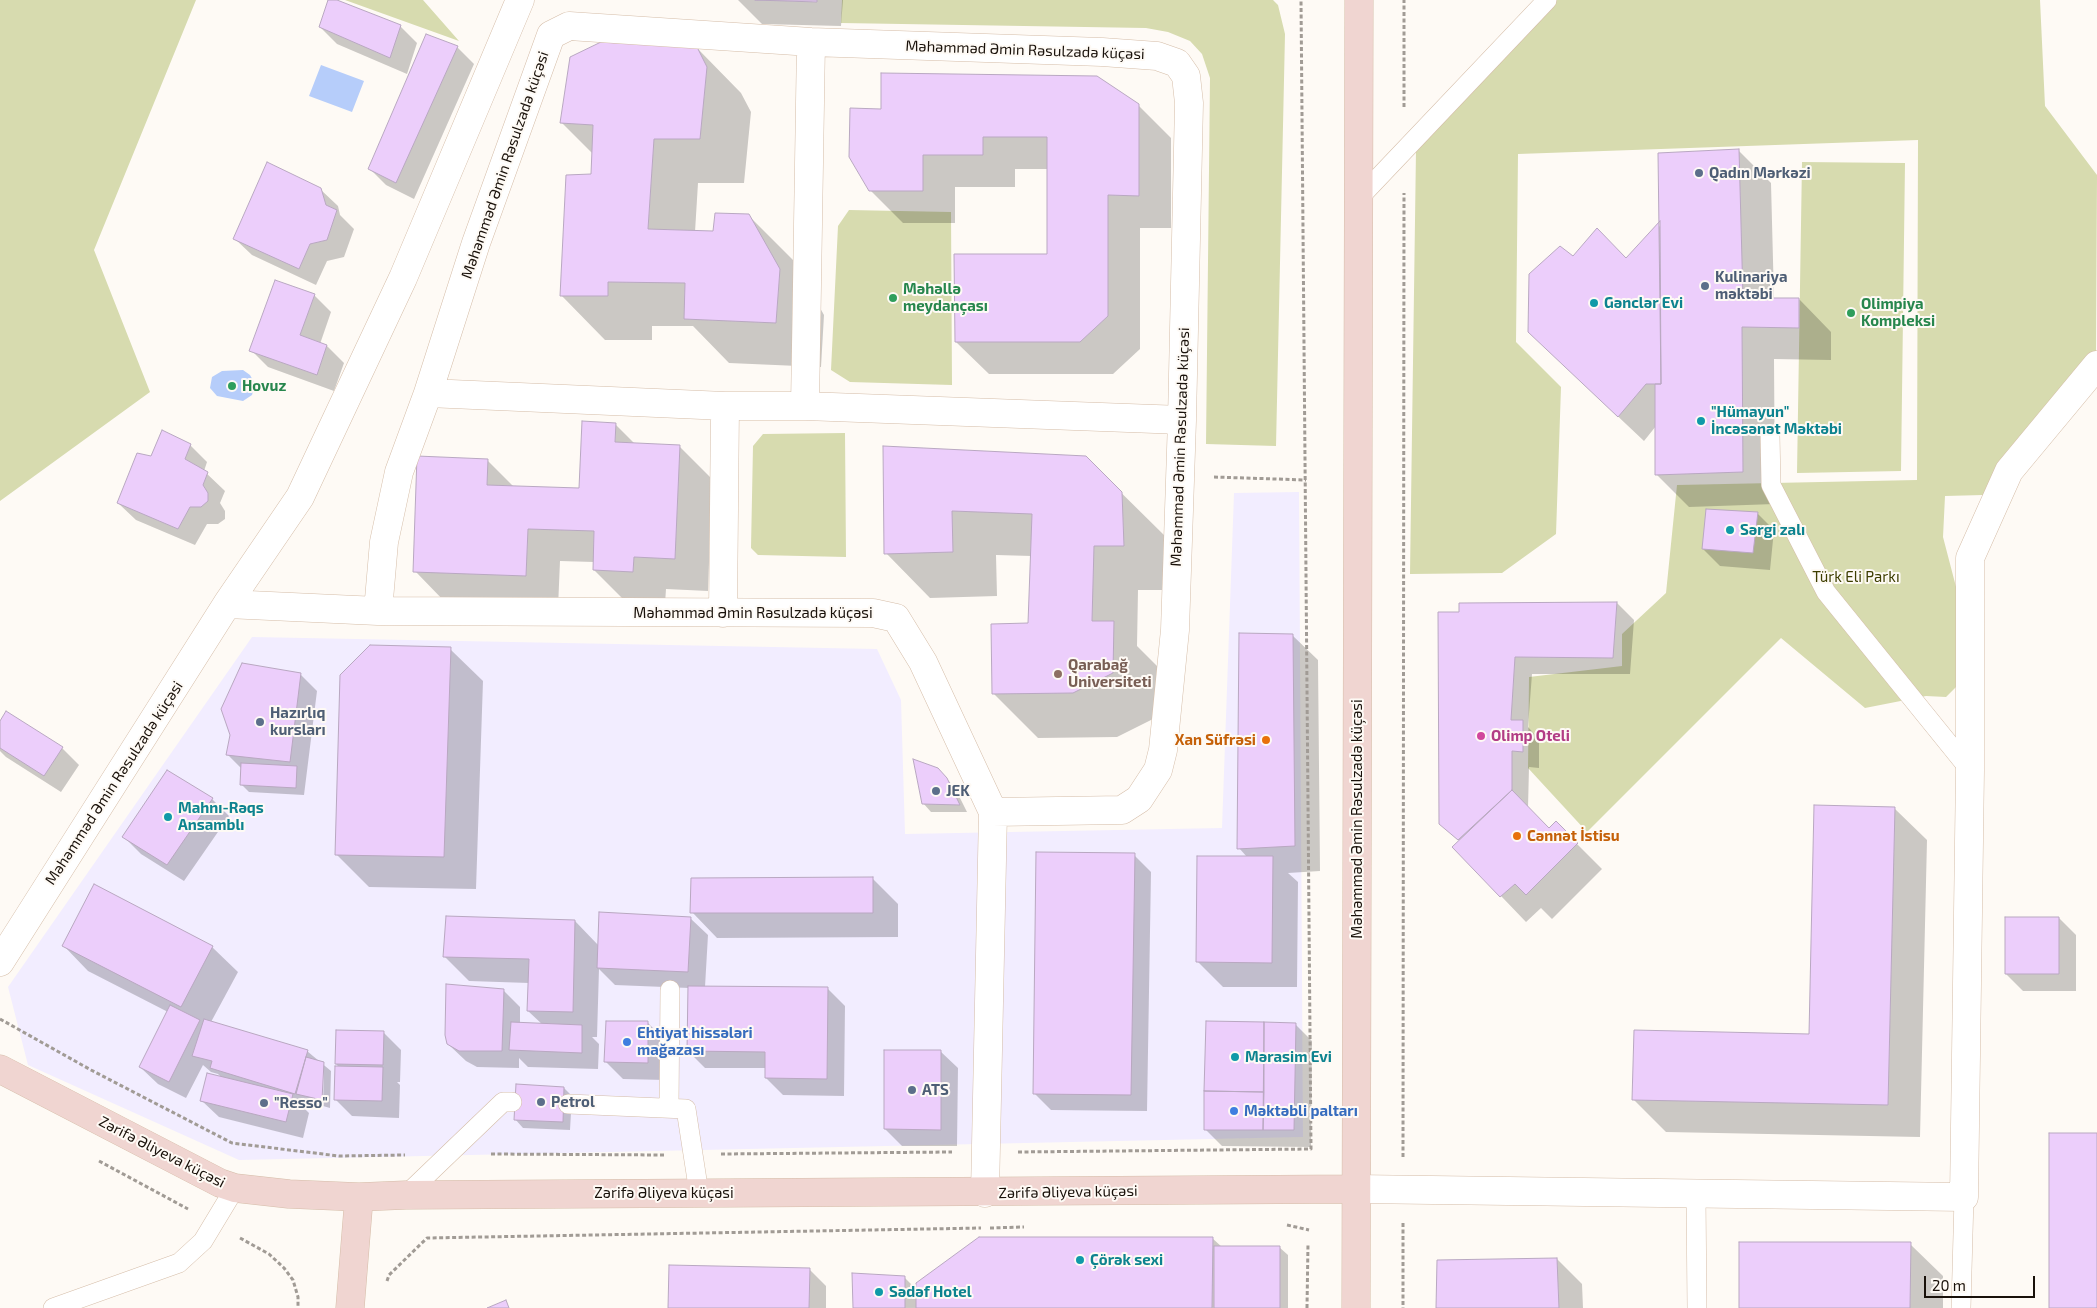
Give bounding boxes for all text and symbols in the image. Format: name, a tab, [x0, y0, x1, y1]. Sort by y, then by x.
street label: Məhəmməd Əmin Rəsulzadə küçəsi	[905, 37, 1145, 63]
street label: Məhəmməd Əmin Rəsulzadə küçəsi	[458, 49, 552, 281]
place label: Qadın Mərkəzi	[1709, 164, 1811, 182]
marker: Qadın Mərkəzi	[1693, 167, 1705, 179]
place label: Kulinariya məktəbi	[1715, 268, 1787, 303]
place label: Məhəllə meydançası	[903, 280, 988, 315]
marker: Kulinariya məktəbi	[1699, 280, 1711, 292]
marker: Məhəllə meydançası	[887, 292, 899, 304]
place label: Gənclər Evi	[1604, 294, 1683, 312]
place label: Olimpiya Kompleksi	[1861, 295, 1935, 330]
marker: Gənclər Evi	[1588, 297, 1600, 309]
marker: Olimpiya Kompleksi	[1845, 307, 1857, 319]
street label: Məhəmməd Əmin Rəsulzadə küçəsi	[1167, 327, 1193, 567]
place label: Hovuz	[242, 377, 286, 395]
marker: Hovuz	[226, 380, 238, 392]
place label: "Hümayun" İncəsənət Məktəbi	[1711, 403, 1842, 438]
marker: "Hümayun" İncəsənət Məktəbi	[1695, 415, 1707, 427]
place label: Sərgi zalı	[1740, 521, 1805, 539]
marker: Sərgi zalı	[1724, 524, 1736, 536]
park label: Türk Eli Parkı	[1812, 568, 1900, 586]
street label: Məhəmməd Əmin Rəsulzadə küçəsi	[633, 604, 873, 622]
place label: Qarabağ Universiteti	[1068, 656, 1152, 691]
marker: Qarabağ Universiteti	[1052, 668, 1064, 680]
street label: Məhəmməd Əmin Rəsulzadə küçəsi	[41, 678, 187, 888]
street label: Məhəmməd Əmin Rəsulzadə küçəsi	[1348, 699, 1366, 939]
place label: Hazırlıq kursları	[270, 704, 326, 739]
marker: Hazırlıq kursları	[254, 716, 266, 728]
place label: Olimp Oteli	[1491, 727, 1570, 745]
marker: Olimp Oteli	[1475, 730, 1487, 742]
place label: Xan Süfrəsi	[1175, 731, 1256, 749]
marker: Xan Süfrəsi	[1260, 734, 1272, 746]
place label: JEK	[946, 782, 970, 800]
marker: JEK	[930, 785, 942, 797]
place label: Mahnı-Rəqs Ansamblı	[178, 799, 264, 834]
marker: Mahnı-Rəqs Ansamblı	[162, 811, 174, 823]
place label: Cənnət İstisu	[1527, 827, 1620, 845]
marker: Cənnət İstisu	[1511, 830, 1523, 842]
place label: Ehtiyat hissələri mağazası	[637, 1024, 753, 1059]
marker: Ehtiyat hissələri mağazası	[621, 1036, 633, 1048]
place label: Mərasim Evi	[1245, 1048, 1332, 1066]
marker: Mərasim Evi	[1229, 1051, 1241, 1063]
place label: ATS	[922, 1081, 949, 1099]
marker: ATS	[906, 1084, 918, 1096]
place label: Petrol	[551, 1093, 595, 1111]
place label: "Resso"	[274, 1094, 328, 1112]
marker: Petrol	[535, 1096, 547, 1108]
marker: "Resso"	[258, 1097, 270, 1109]
place label: Məktəbli paltarı	[1244, 1102, 1358, 1120]
marker: Məktəbli paltarı	[1228, 1105, 1240, 1117]
street label: Zərifə Əliyeva küçəsi	[96, 1112, 228, 1192]
street label: Zərifə Əliyeva küçəsi	[998, 1182, 1138, 1202]
street label: Zərifə Əliyeva küçəsi	[594, 1184, 734, 1202]
place label: Çörək sexi	[1090, 1251, 1163, 1269]
marker: Çörək sexi	[1074, 1254, 1086, 1266]
scale bar	[1927, 1266, 2038, 1298]
text: 20 m	[1932, 1276, 1966, 1294]
place label: Sədəf Hotel	[889, 1283, 972, 1301]
marker: Sədəf Hotel	[873, 1286, 885, 1298]

